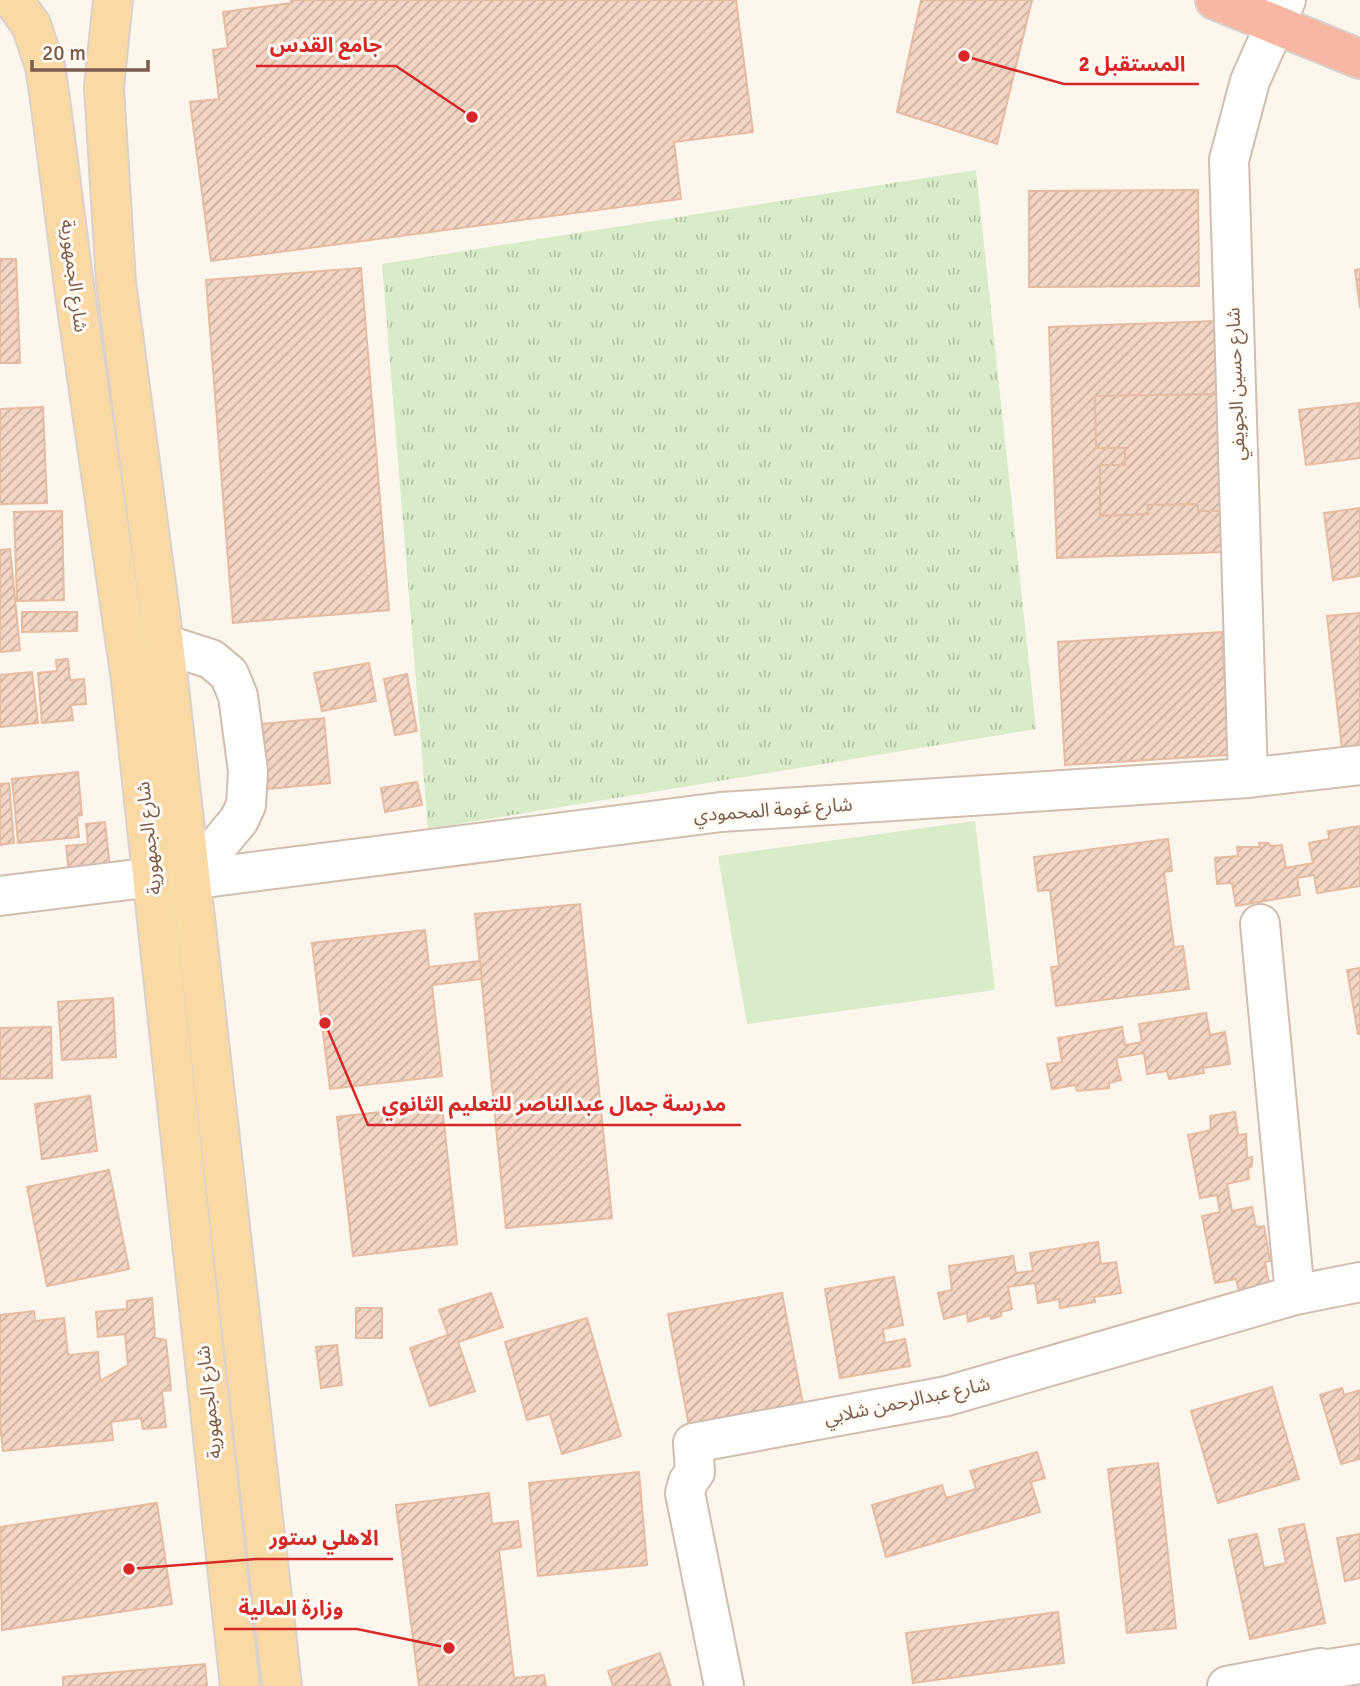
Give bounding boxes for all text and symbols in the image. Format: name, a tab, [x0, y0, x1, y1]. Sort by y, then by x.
callout: جامع القدس	[256, 24, 396, 66]
scale bar	[32, 28, 147, 72]
text: جامع القدس	[270, 32, 382, 60]
text: 20 m	[42, 40, 86, 66]
callout: المستقبل 2	[1064, 42, 1199, 84]
text: المستقبل 2	[1079, 51, 1185, 77]
street label: شارع الجمهورية	[54, 218, 93, 334]
street label: شارع حسين الجويفي	[1221, 307, 1253, 461]
street label: شارع الجمهورية	[131, 780, 168, 896]
street label: شارع غومة المحمودي	[693, 792, 853, 830]
callout: مدرسة جمال عبدالناصر للتعليم الثانوي	[368, 1083, 741, 1125]
text: مدرسة جمال عبدالناصر للتعليم الثانوي	[382, 1091, 726, 1121]
street label: شارع الجمهورية	[191, 1344, 228, 1460]
street label: شارع عبدالرحمن شلابي	[822, 1372, 993, 1433]
callout: الاهلي ستور	[256, 1517, 393, 1559]
text: الاهلي ستور	[268, 1525, 379, 1555]
callout: وزارة المالية	[224, 1587, 357, 1629]
text: وزارة المالية	[239, 1595, 343, 1621]

